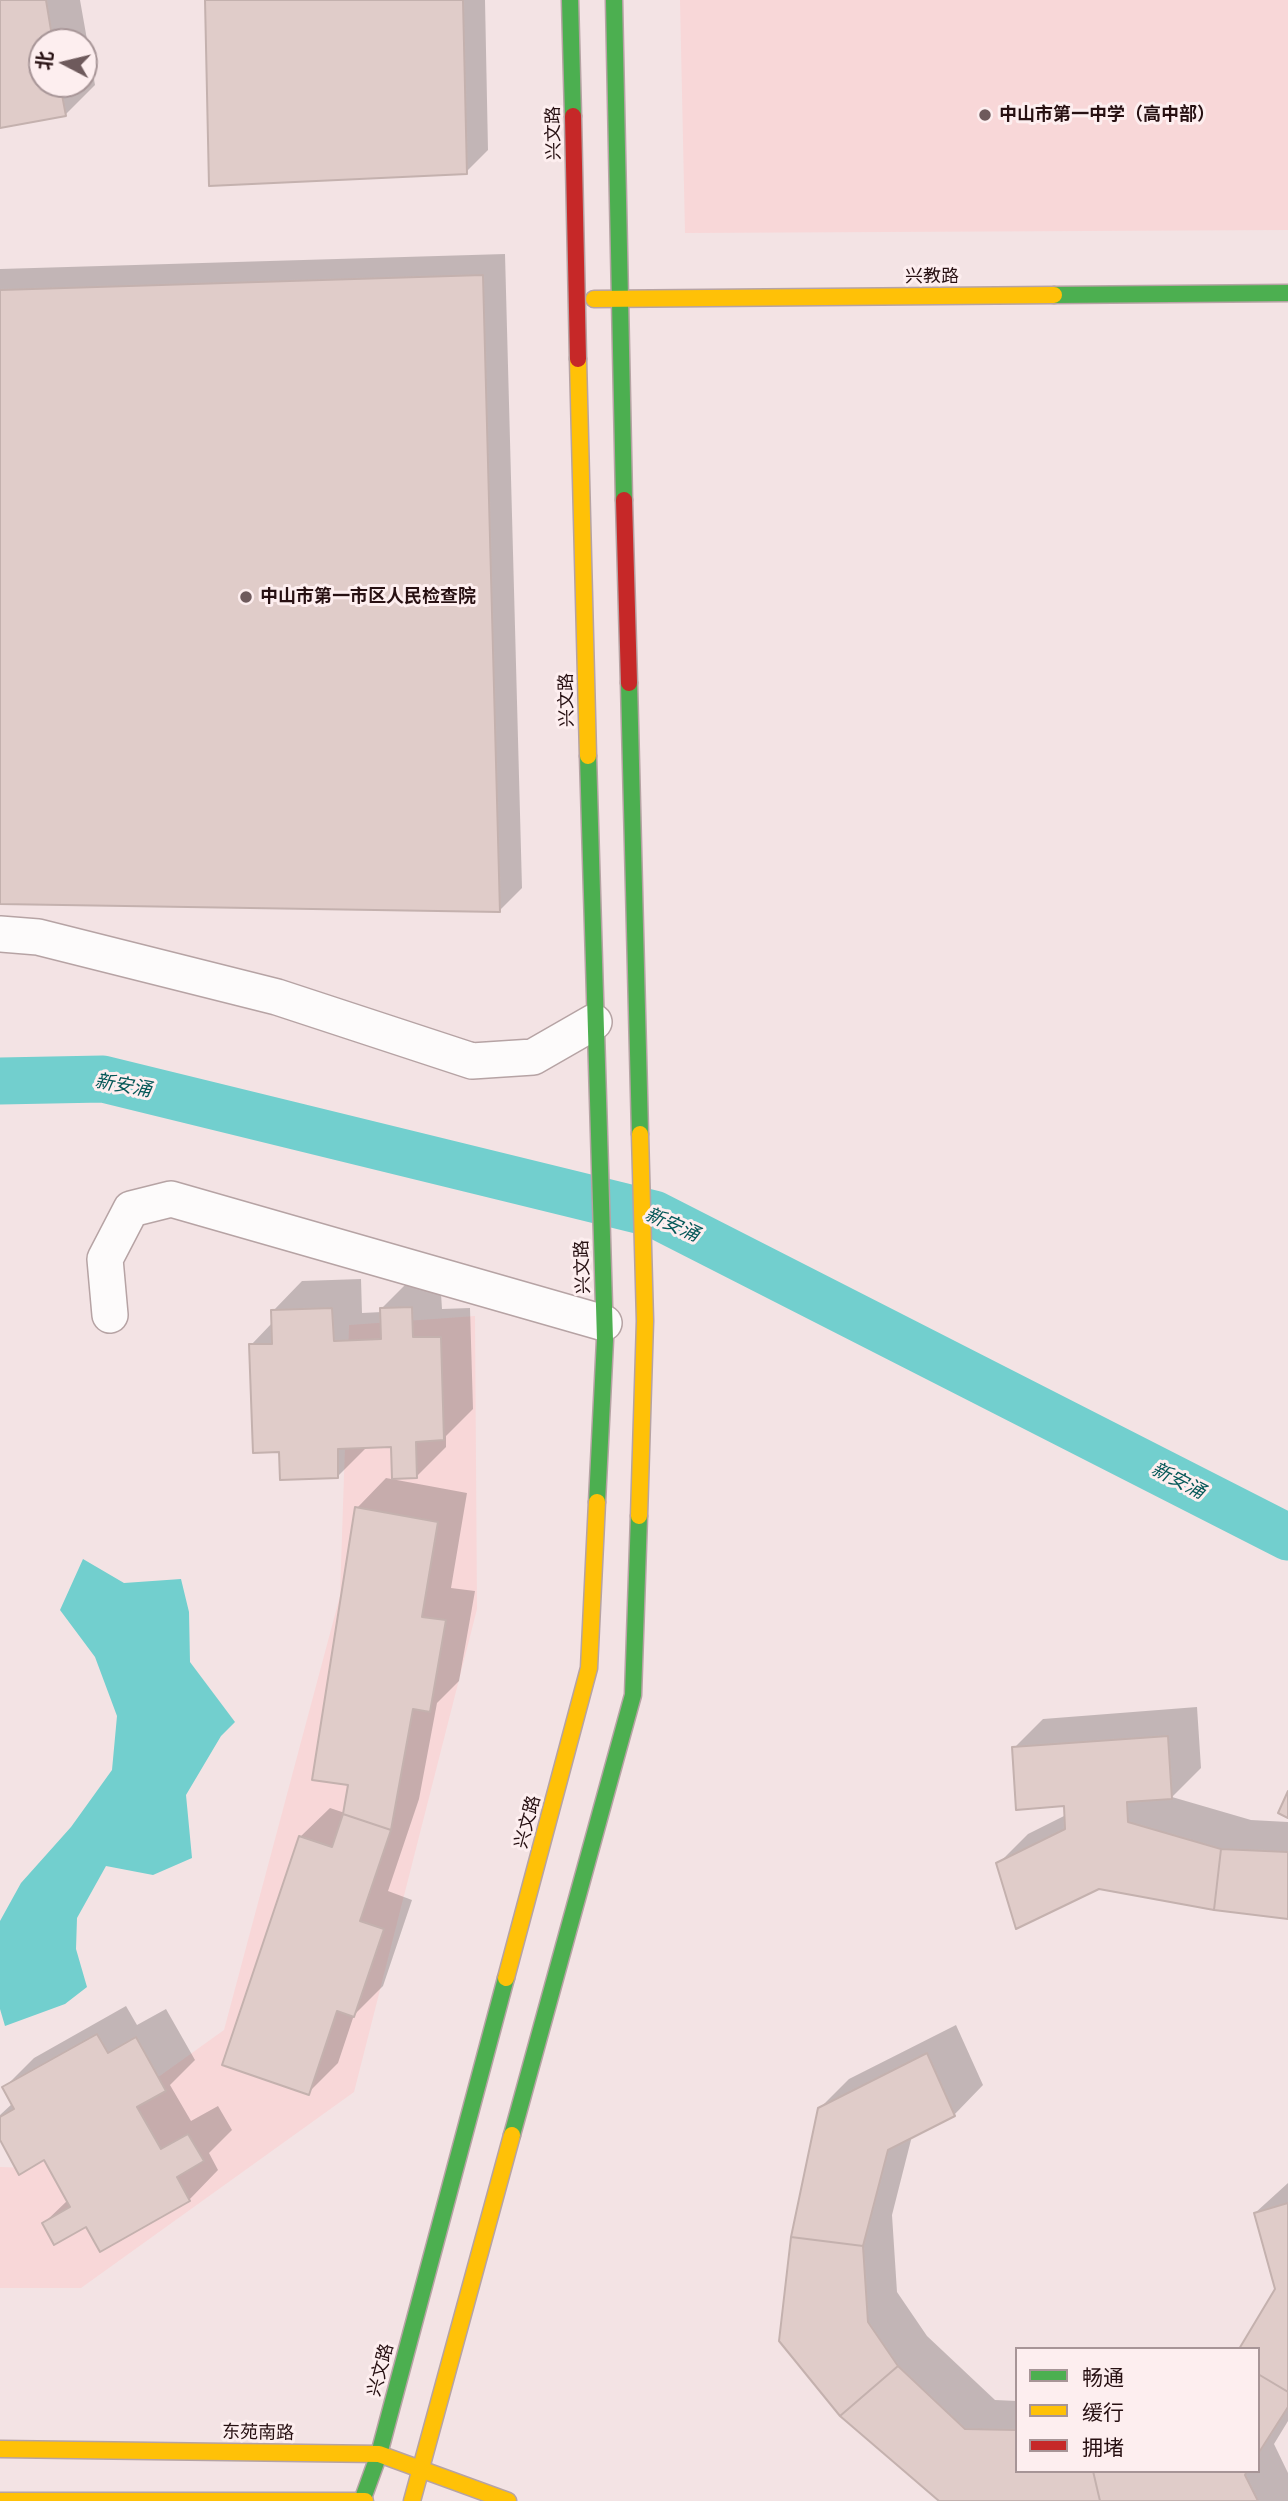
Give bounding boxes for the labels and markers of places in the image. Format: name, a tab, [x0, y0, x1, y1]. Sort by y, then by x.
place label: 中山市第一中学（高中部）	[999, 104, 1215, 126]
marker: 中山市第一中学（高中部）	[977, 107, 993, 123]
place label: 中山市第一市区人民检查院	[260, 586, 476, 608]
marker: 中山市第一市区人民检查院	[238, 589, 254, 605]

